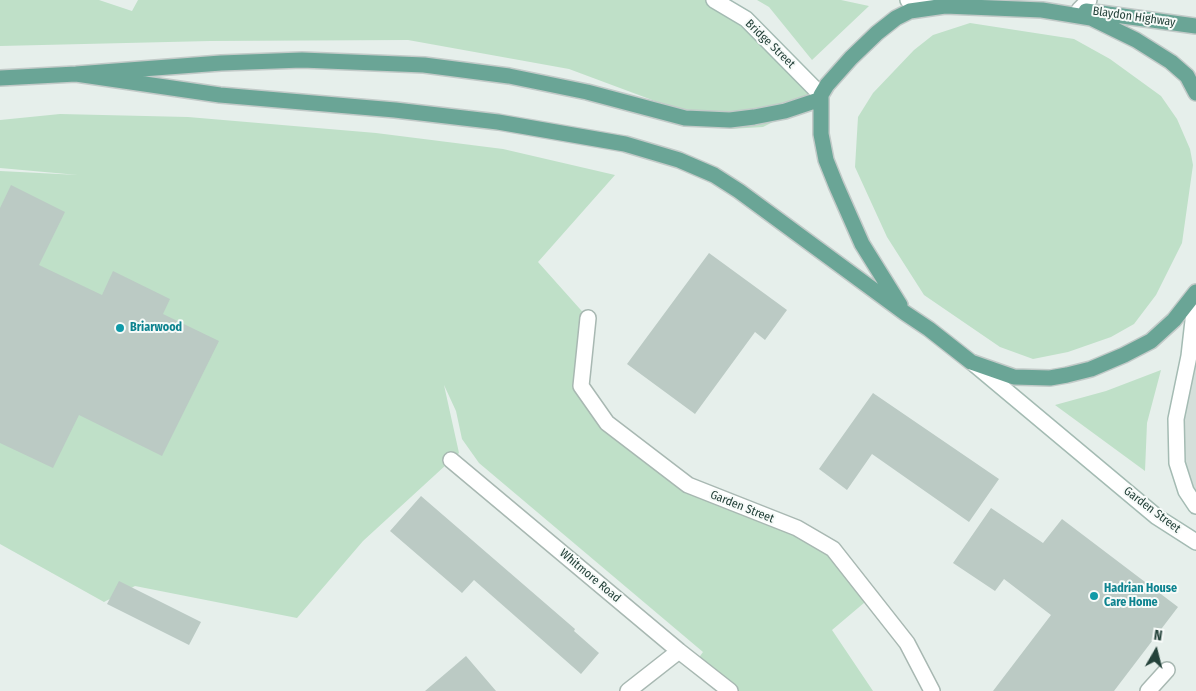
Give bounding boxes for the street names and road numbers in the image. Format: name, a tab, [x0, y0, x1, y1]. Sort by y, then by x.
street label: Blaydon Highway	[1092, 4, 1176, 30]
street label: Bridge Street	[742, 17, 798, 71]
street label: Garden Street	[1121, 484, 1183, 536]
street label: Garden Street	[708, 488, 776, 526]
street label: Whitmore Road	[557, 546, 623, 606]

